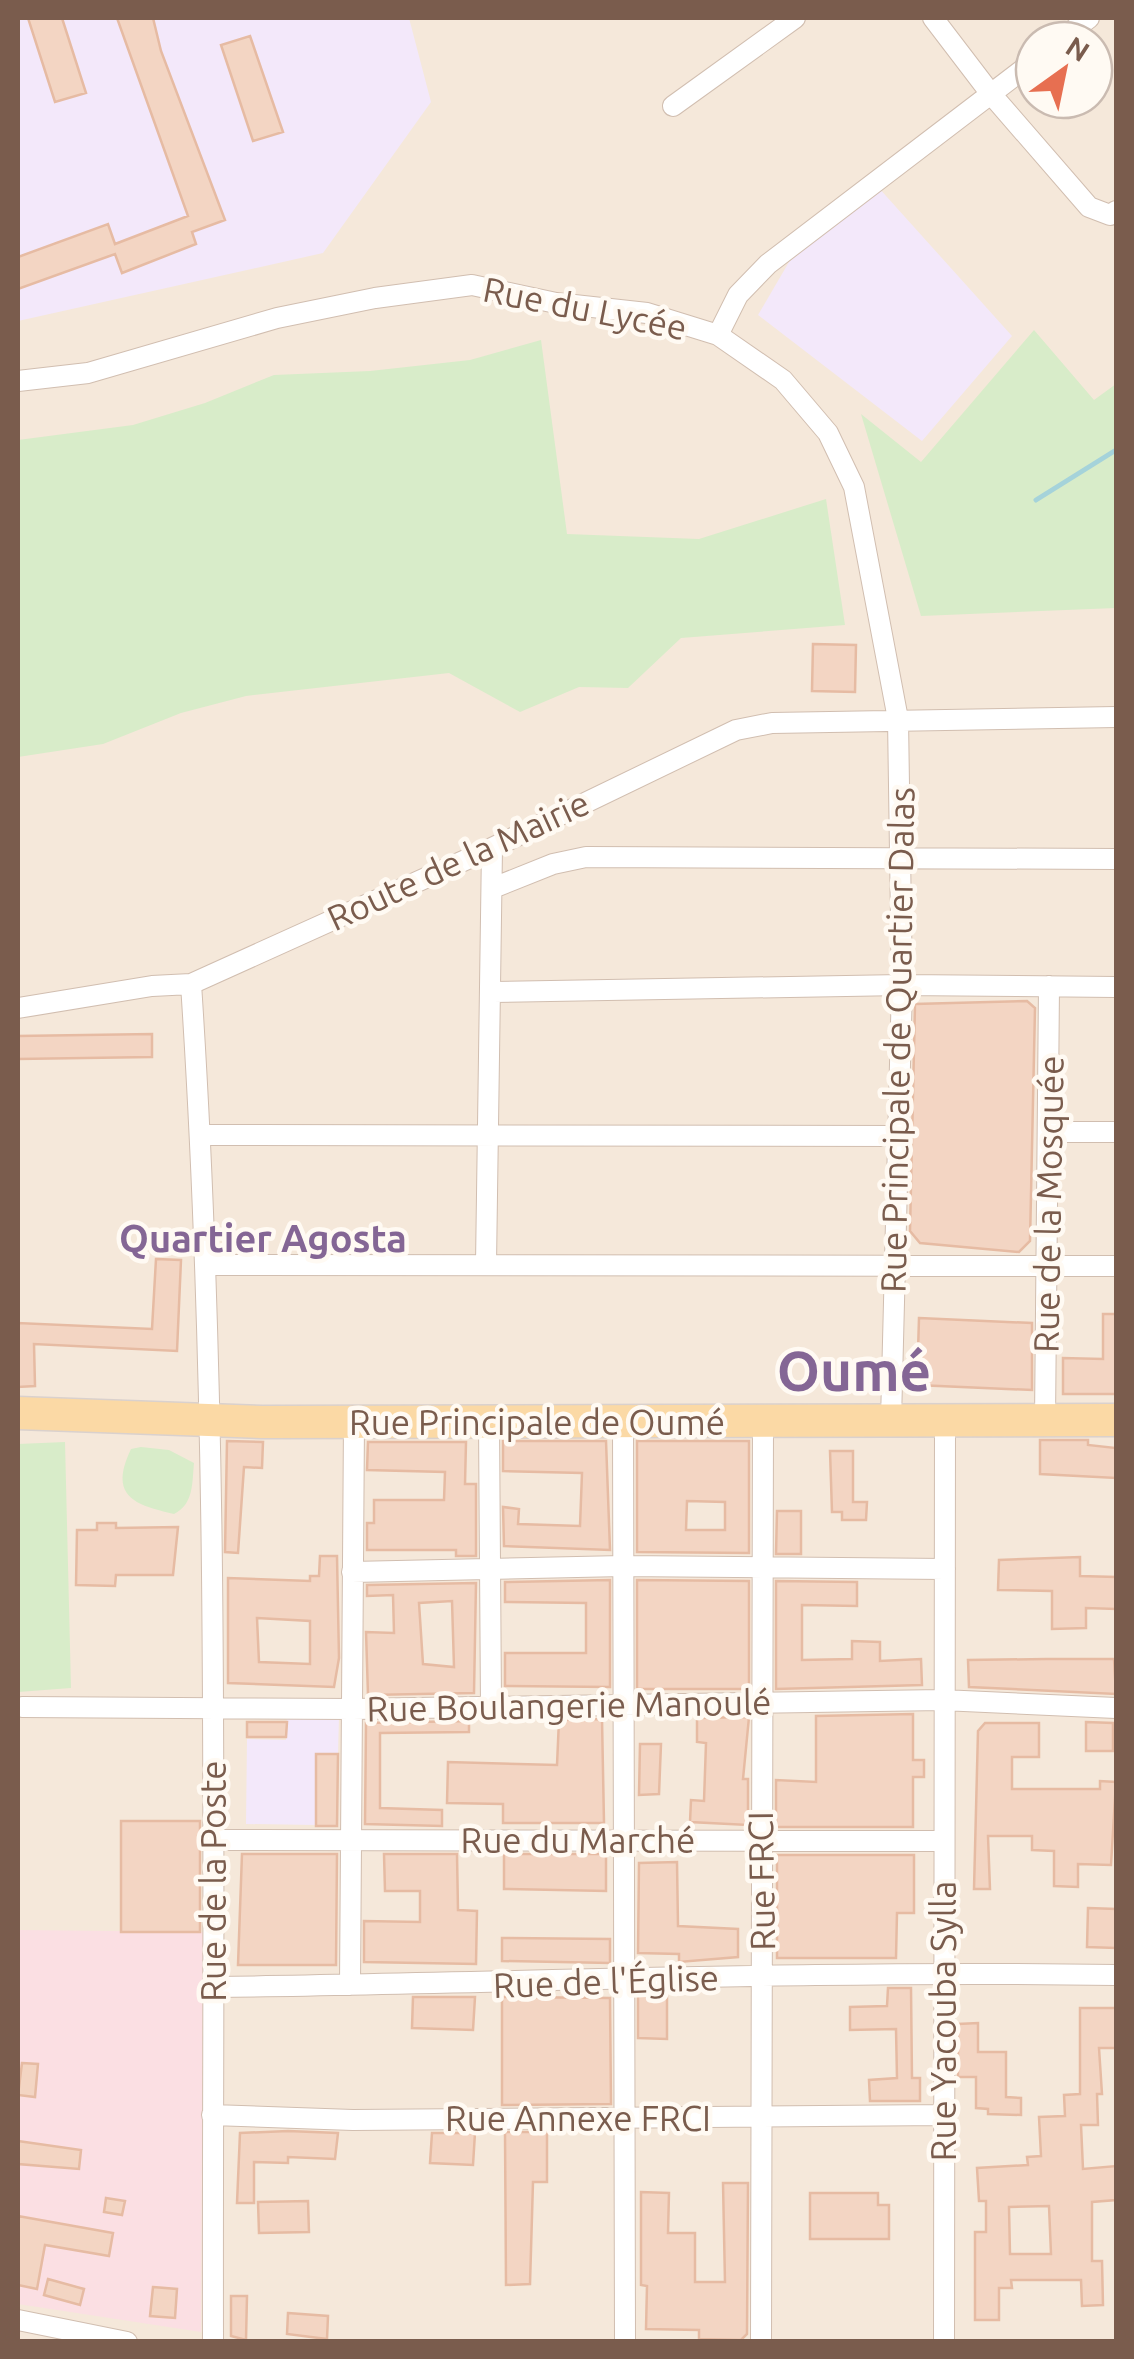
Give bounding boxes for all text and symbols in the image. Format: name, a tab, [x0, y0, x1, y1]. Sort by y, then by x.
north arrow	[1014, 20, 1114, 120]
text: N	[1061, 30, 1095, 67]
street label: Rue du Lycée	[480, 269, 690, 347]
street label: Route de la Mairie	[321, 782, 595, 938]
street label: Rue Principale de Quartier Dalas	[873, 787, 921, 1293]
street label: Rue de la Mosquée	[1025, 1055, 1071, 1353]
district label: Quartier Agosta	[119, 1217, 407, 1259]
district label: Oumé	[777, 1340, 931, 1401]
street label: Rue Principale de Oumé	[349, 1402, 725, 1442]
street label: Rue Boulangerie Manoulé	[366, 1681, 772, 1729]
street label: Rue de la Poste	[193, 1760, 233, 2002]
street label: Rue FRCI	[740, 1811, 782, 1951]
street label: Rue du Marché	[461, 1820, 695, 1860]
street label: Rue Yacouba Sylla	[923, 1881, 963, 2161]
street label: Rue de l'Église	[492, 1956, 720, 2005]
street label: Rue Annexe FRCI	[445, 2098, 711, 2138]

